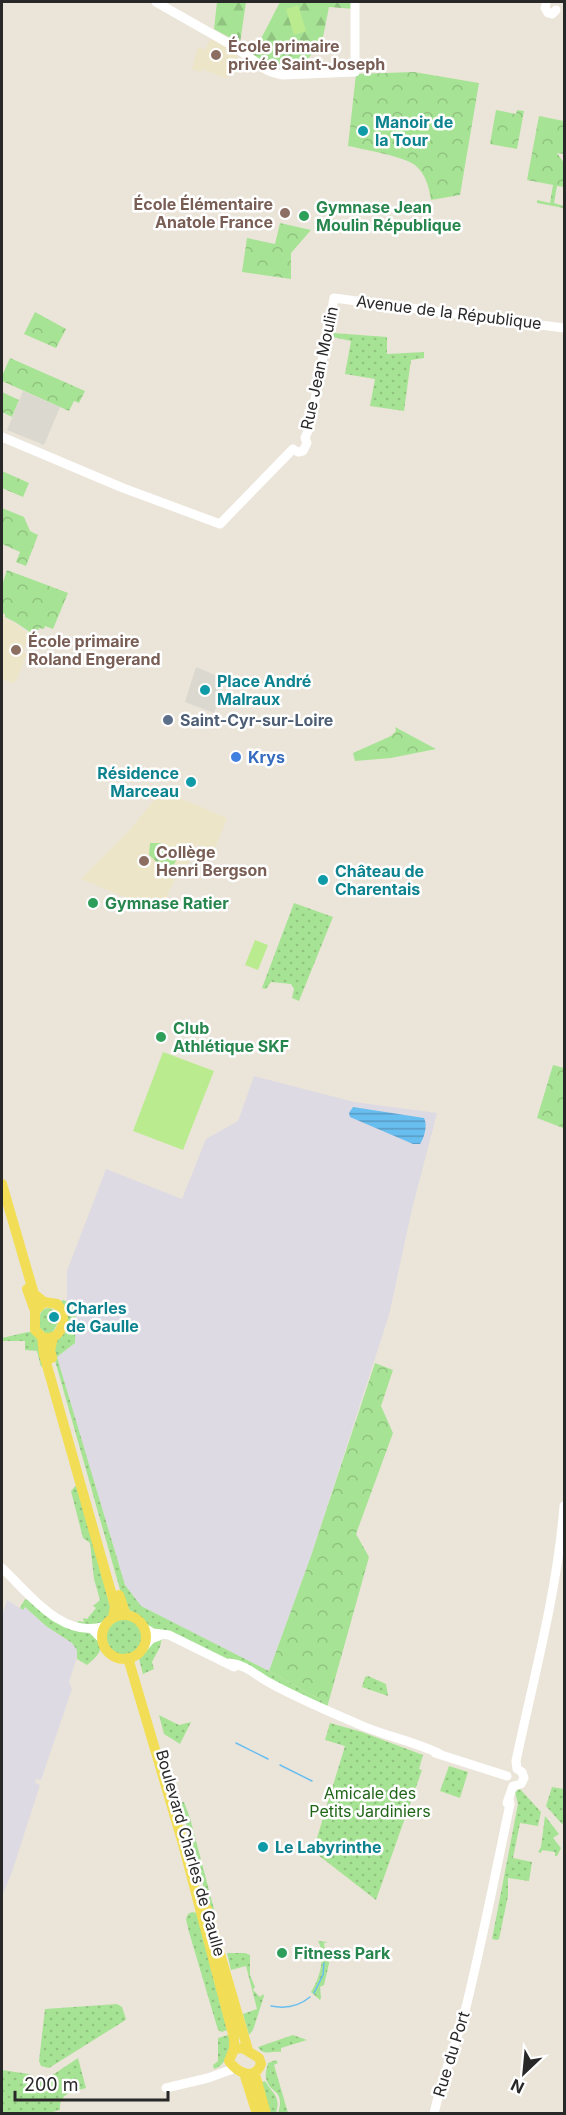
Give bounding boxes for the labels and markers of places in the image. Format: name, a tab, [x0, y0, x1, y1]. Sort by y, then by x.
place label: École primaire privée Saint-Joseph	[228, 36, 385, 74]
marker: École primaire privée Saint-Joseph	[209, 48, 223, 62]
place label: Manoir de la Tour	[375, 112, 453, 150]
marker: Manoir de la Tour	[356, 124, 370, 138]
place label: École Élémentaire Anatole France	[134, 194, 273, 232]
place label: Gymnase Jean Moulin République	[316, 197, 461, 235]
marker: École Élémentaire Anatole France	[278, 206, 292, 220]
marker: Gymnase Jean Moulin République	[297, 209, 311, 223]
place label: École primaire Roland Engerand	[28, 631, 161, 669]
marker: École primaire Roland Engerand	[9, 643, 23, 657]
place label: Place André Malraux	[217, 671, 311, 709]
marker: Place André Malraux	[198, 683, 212, 697]
place label: Saint-Cyr-sur-Loire	[180, 710, 333, 730]
marker: Saint-Cyr-sur-Loire	[161, 713, 175, 727]
place label: Krys	[248, 747, 285, 767]
marker: Krys	[229, 750, 243, 764]
place label: Résidence Marceau	[97, 763, 179, 801]
marker: Résidence Marceau	[184, 775, 198, 789]
place label: Collège Henri Bergson	[156, 842, 267, 880]
marker: Collège Henri Bergson	[137, 854, 151, 868]
place label: Château de Charentais	[335, 861, 424, 899]
marker: Château de Charentais	[316, 873, 330, 887]
place label: Gymnase Ratier	[105, 893, 229, 913]
marker: Gymnase Ratier	[86, 896, 100, 910]
place label: Club Athlétique SKF	[173, 1018, 289, 1056]
marker: Club Athlétique SKF	[154, 1030, 168, 1044]
place label: Charles de Gaulle	[66, 1298, 139, 1336]
marker: Charles de Gaulle	[47, 1310, 61, 1324]
place label: Le Labyrinthe	[275, 1837, 381, 1857]
marker: Le Labyrinthe	[256, 1840, 270, 1854]
place label: Fitness Park	[294, 1943, 391, 1963]
marker: Fitness Park	[275, 1946, 289, 1960]

